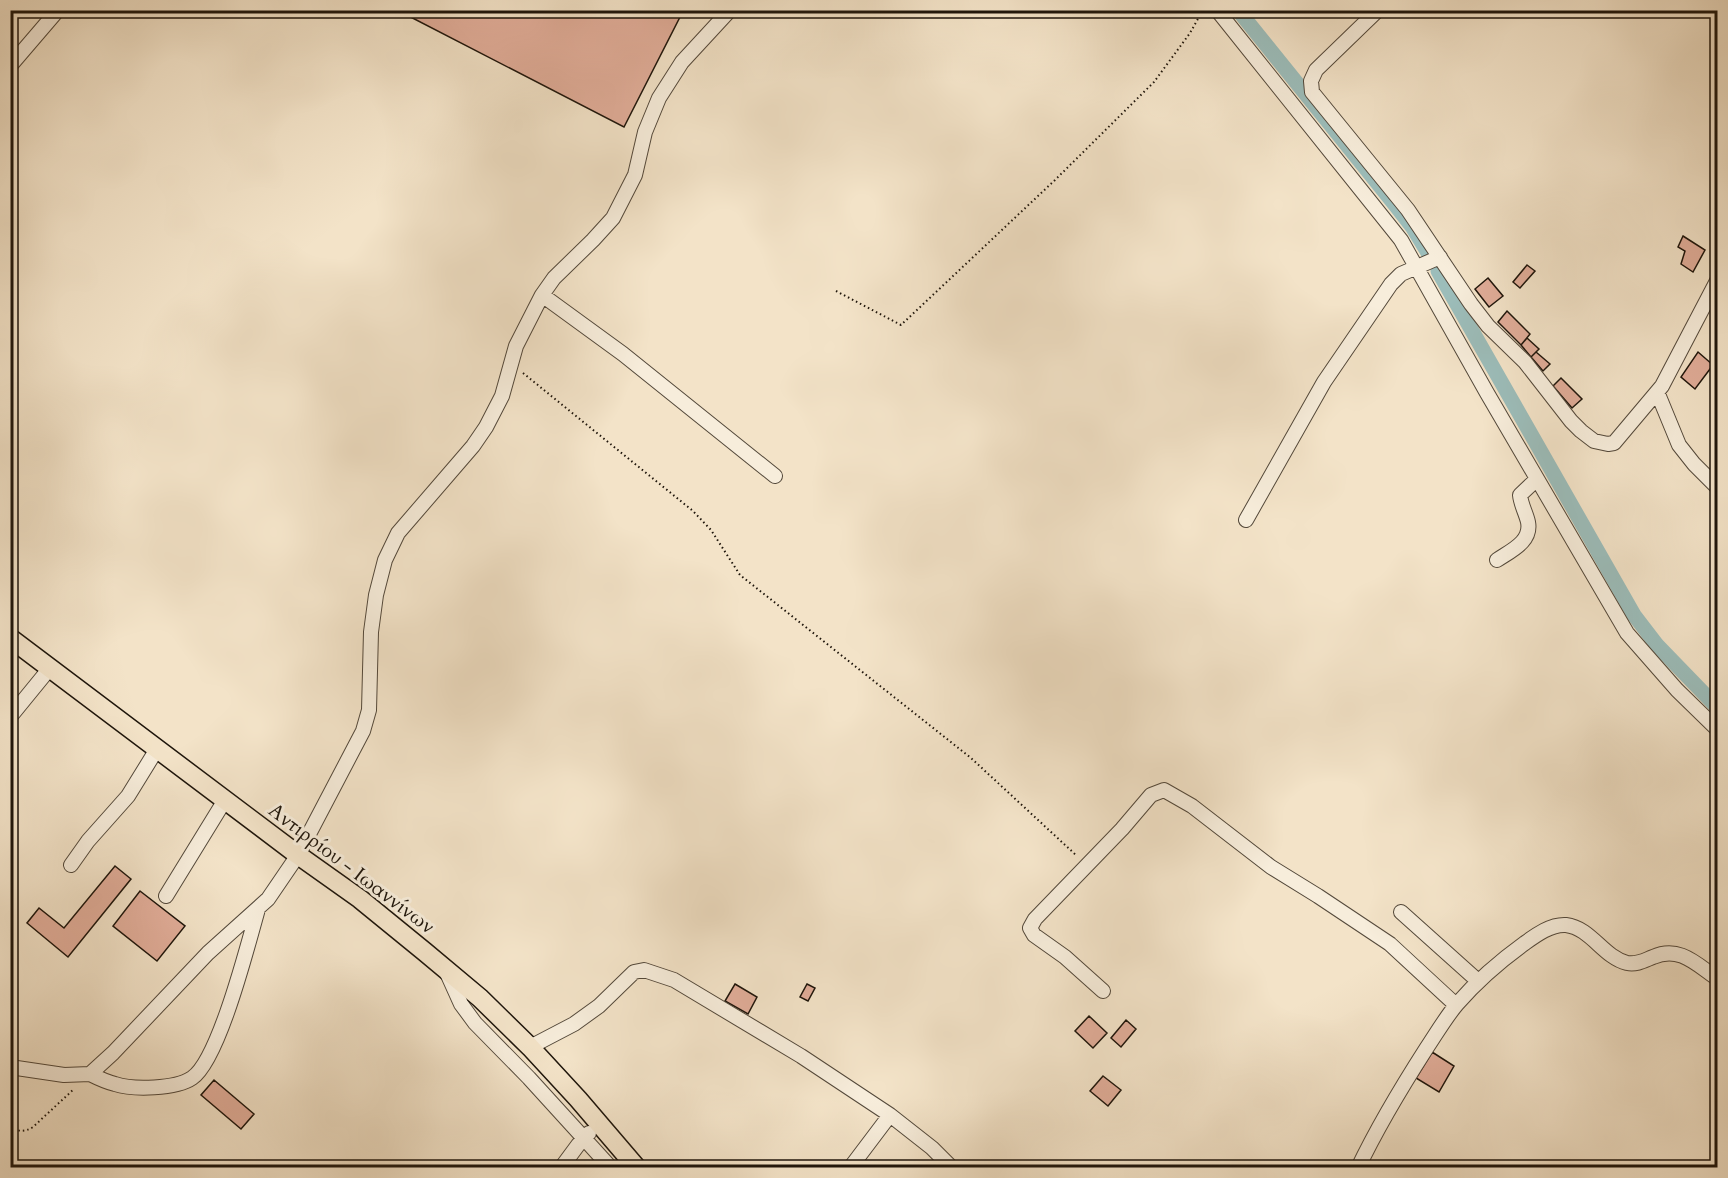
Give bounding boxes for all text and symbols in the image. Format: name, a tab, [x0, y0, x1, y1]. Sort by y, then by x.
street label: Αντιρρίου - Ιωαννίνων	[263, 797, 440, 940]

